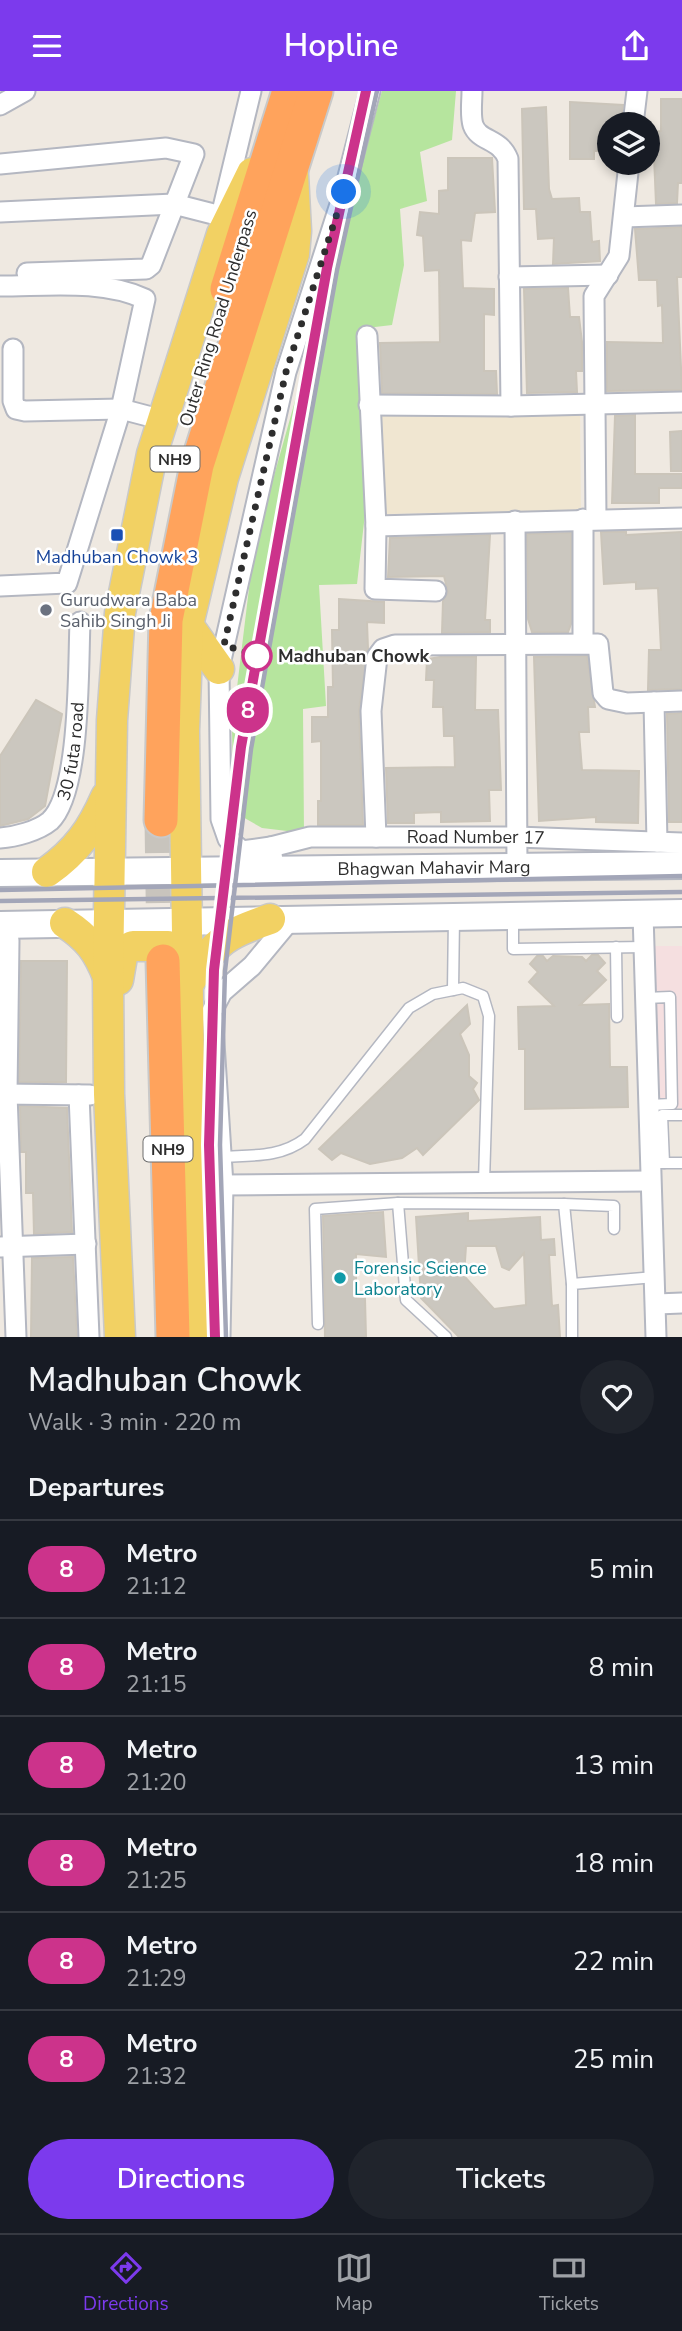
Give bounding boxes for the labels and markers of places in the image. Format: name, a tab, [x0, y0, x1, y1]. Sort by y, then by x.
marker: Madhuban Chowk 3	[109, 527, 125, 543]
place label: Madhuban Chowk 3	[36, 545, 198, 569]
place label: Gurudwara Baba Sahib Singh Ji	[60, 588, 197, 633]
marker: Gurudwara Baba Sahib Singh Ji	[38, 602, 54, 618]
marker: Madhuban Chowk	[242, 641, 272, 671]
place label: Madhuban Chowk	[278, 644, 430, 668]
place label: Forensic Science Laboratory	[354, 1256, 487, 1301]
marker: Forensic Science Laboratory	[332, 1270, 348, 1286]

